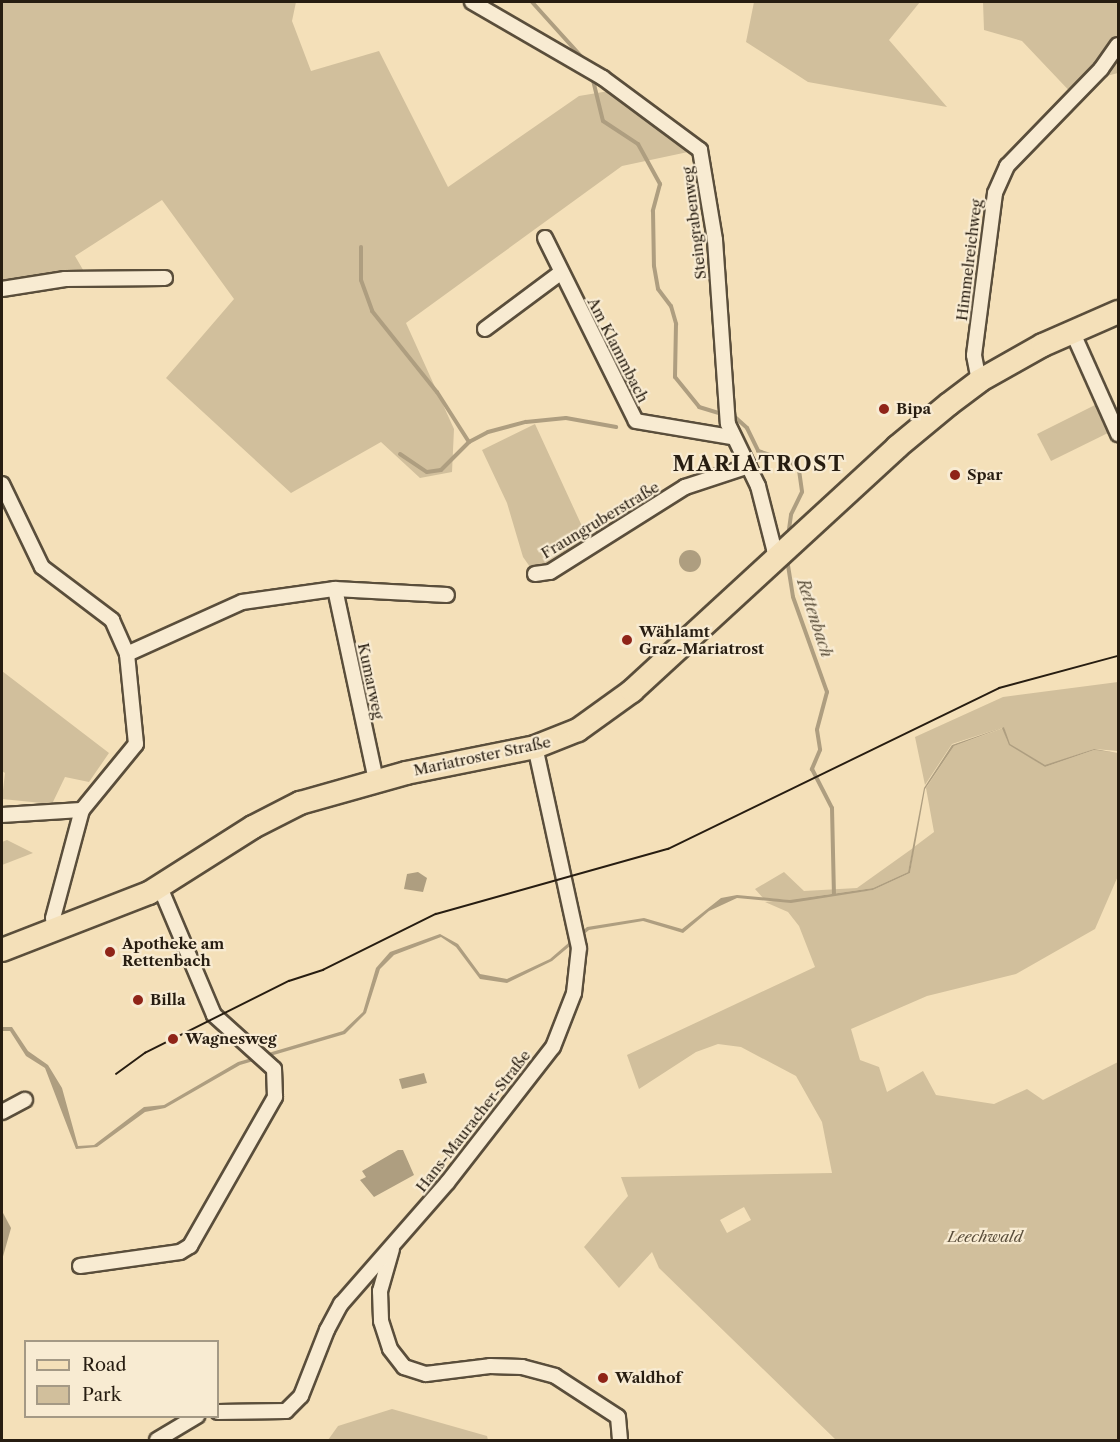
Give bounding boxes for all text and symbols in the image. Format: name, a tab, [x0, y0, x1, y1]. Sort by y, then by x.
street label: Steingrabenweg	[678, 166, 710, 280]
street label: Himmelreichweg	[953, 198, 985, 322]
street label: Am Klammbach	[584, 295, 652, 405]
place label: Bipa	[896, 400, 931, 418]
marker: Bipa	[877, 402, 891, 416]
district label: MARIATROST	[672, 451, 846, 477]
place label: Spar	[967, 466, 1003, 484]
marker: Spar	[948, 468, 962, 482]
street label: Fraungruberstraße	[538, 478, 662, 562]
water label: Rettenbach	[793, 576, 837, 660]
place label: Wählamt Graz-Mariatrost	[639, 622, 764, 657]
marker: Wählamt Graz-Mariatrost	[620, 633, 634, 647]
street label: Kumarweg	[354, 641, 388, 721]
street label: Mariatroster Straße	[412, 733, 552, 779]
place label: Apotheke am Rettenbach	[122, 934, 224, 969]
marker: Apotheke am Rettenbach	[103, 945, 117, 959]
place label: Billa	[150, 991, 186, 1009]
marker: Billa	[131, 993, 145, 1007]
place label: Wagnesweg	[185, 1030, 277, 1048]
marker: Wagnesweg	[166, 1032, 180, 1046]
street label: Hans-Mauracher-Straße	[412, 1046, 534, 1196]
park label: Leechwald	[947, 1228, 1023, 1246]
legend	[24, 1340, 219, 1418]
text: Road	[82, 1354, 127, 1376]
place label: Waldhof	[615, 1369, 682, 1387]
marker: Waldhof	[596, 1371, 610, 1385]
text: Park	[82, 1384, 121, 1406]

